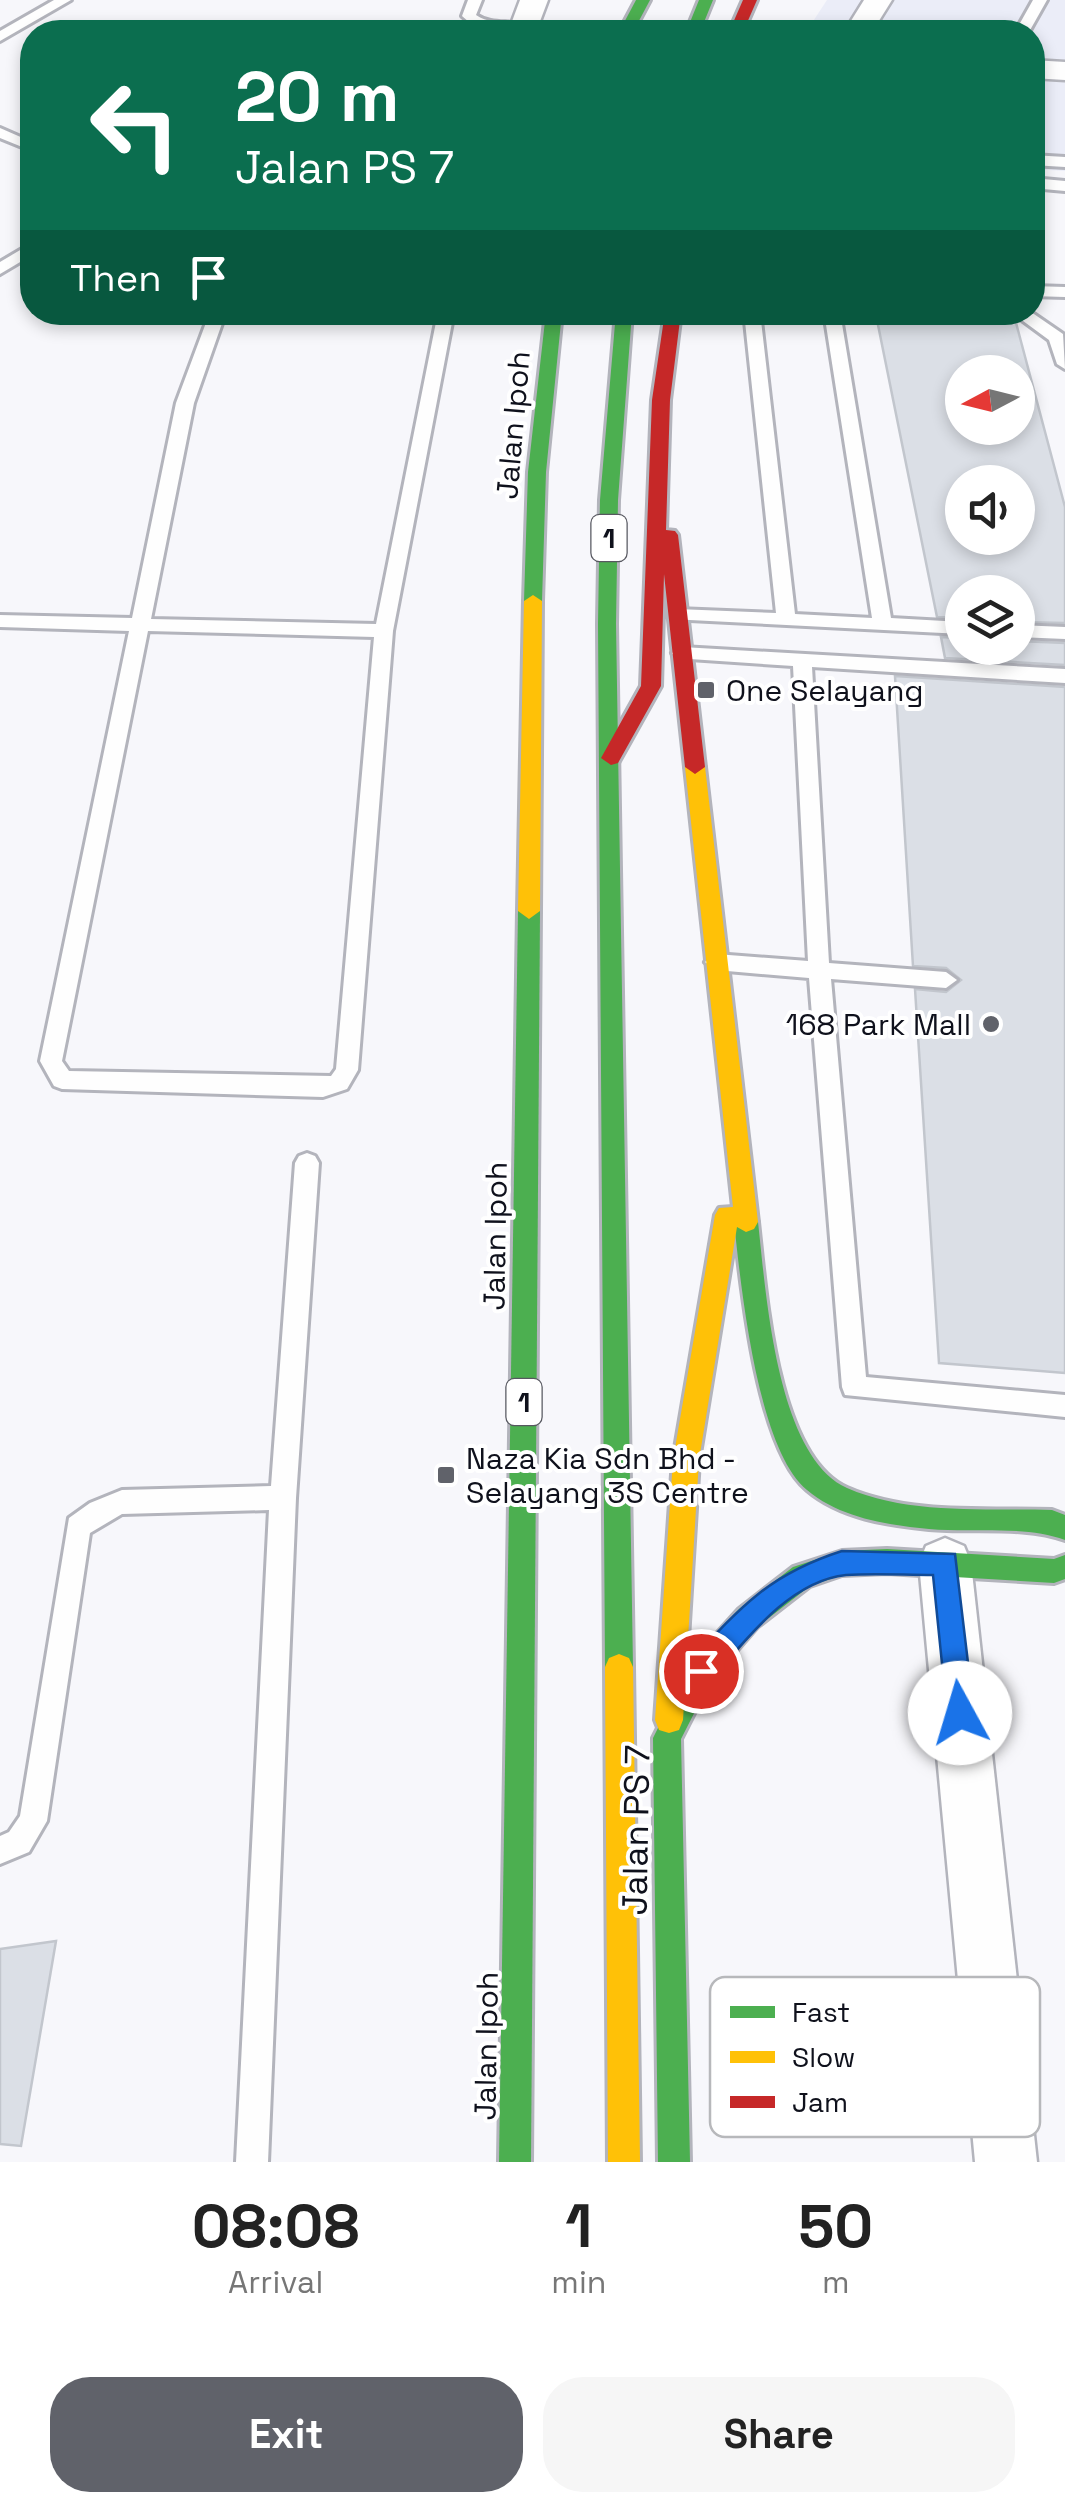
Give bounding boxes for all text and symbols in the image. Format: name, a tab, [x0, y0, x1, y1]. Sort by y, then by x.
text: 20 m	[235, 52, 400, 141]
icon: left	[70, 60, 200, 190]
text: Jalan PS 7	[235, 139, 454, 196]
icon: arrive	[181, 250, 236, 305]
text: Then	[70, 254, 161, 302]
street label: Jalan Ipoh	[487, 349, 539, 501]
north arrow	[945, 355, 1035, 445]
map controls	[945, 355, 1035, 665]
button: sound	[945, 465, 1035, 555]
road number: 1	[592, 515, 626, 561]
button: layers	[945, 575, 1035, 665]
place label: One Selayang	[726, 671, 924, 710]
marker: One Selayang	[695, 679, 717, 701]
place label: 168 Park Mall	[786, 1005, 971, 1044]
marker: 168 Park Mall	[980, 1013, 1002, 1035]
street label: Jalan Ipoh	[474, 1161, 516, 1311]
road number: 1	[506, 1379, 542, 1425]
place label: Naza Kia Sdn Bhd - Selayang 3S Centre	[466, 1439, 749, 1512]
marker: Naza Kia Sdn Bhd - Selayang 3S Centre	[435, 1464, 457, 1486]
pin	[659, 1629, 744, 1714]
icon: arrive	[674, 1644, 729, 1699]
position arrow	[908, 1661, 1012, 1765]
street label: Jalan PS 7	[613, 1744, 659, 1916]
street label: Jalan Ipoh	[465, 1971, 507, 2121]
legend	[710, 1977, 1040, 2137]
text: Fast	[792, 1994, 850, 2030]
text: Slow	[792, 2039, 855, 2075]
text: Jam	[792, 2084, 848, 2120]
text: 08:08	[192, 2188, 360, 2265]
text: 1	[565, 2188, 592, 2265]
text: 50	[798, 2188, 873, 2265]
text: Arrival	[228, 2262, 323, 2302]
text: min	[551, 2262, 606, 2302]
text: m	[822, 2262, 849, 2302]
button: Exit	[50, 2377, 523, 2492]
button: Share	[543, 2377, 1015, 2492]

